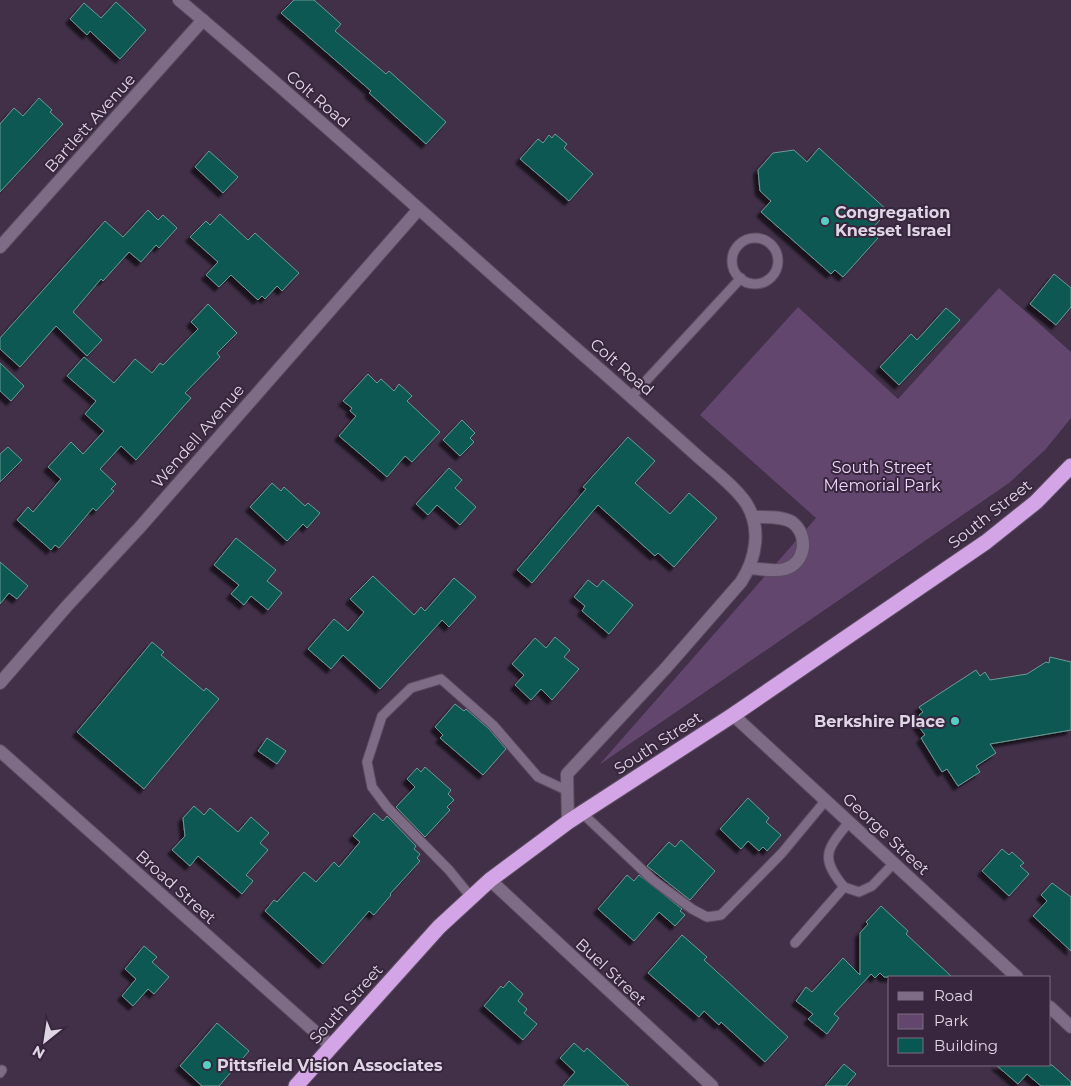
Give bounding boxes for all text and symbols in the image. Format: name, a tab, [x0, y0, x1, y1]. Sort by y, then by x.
street label: Colt Road	[282, 66, 354, 132]
street label: Bartlett Avenue	[41, 70, 139, 176]
place label: Congregation Knesset Israel	[835, 203, 951, 240]
marker: Congregation Knesset Israel	[819, 215, 831, 227]
street label: Colt Road	[586, 334, 658, 400]
street label: Wendell Avenue	[148, 380, 248, 492]
park label: South Street Memorial Park	[823, 458, 941, 495]
street label: South Street	[945, 475, 1036, 552]
street label: South Street	[611, 707, 706, 778]
place label: Berkshire Place	[814, 712, 945, 731]
marker: Berkshire Place	[949, 715, 961, 727]
street label: George Street	[839, 789, 934, 879]
street label: Broad Street	[132, 846, 220, 928]
street label: Buel Street	[572, 935, 651, 1010]
street label: South Street	[305, 960, 387, 1048]
legend	[888, 976, 1051, 1066]
text: Road	[934, 986, 973, 1005]
text: Park	[934, 1011, 968, 1030]
north arrow	[20, 1016, 70, 1066]
text: Building	[934, 1036, 998, 1055]
text: N	[29, 1042, 48, 1063]
place label: Pittsfield Vision Associates	[217, 1056, 443, 1075]
marker: Pittsfield Vision Associates	[201, 1059, 213, 1071]

